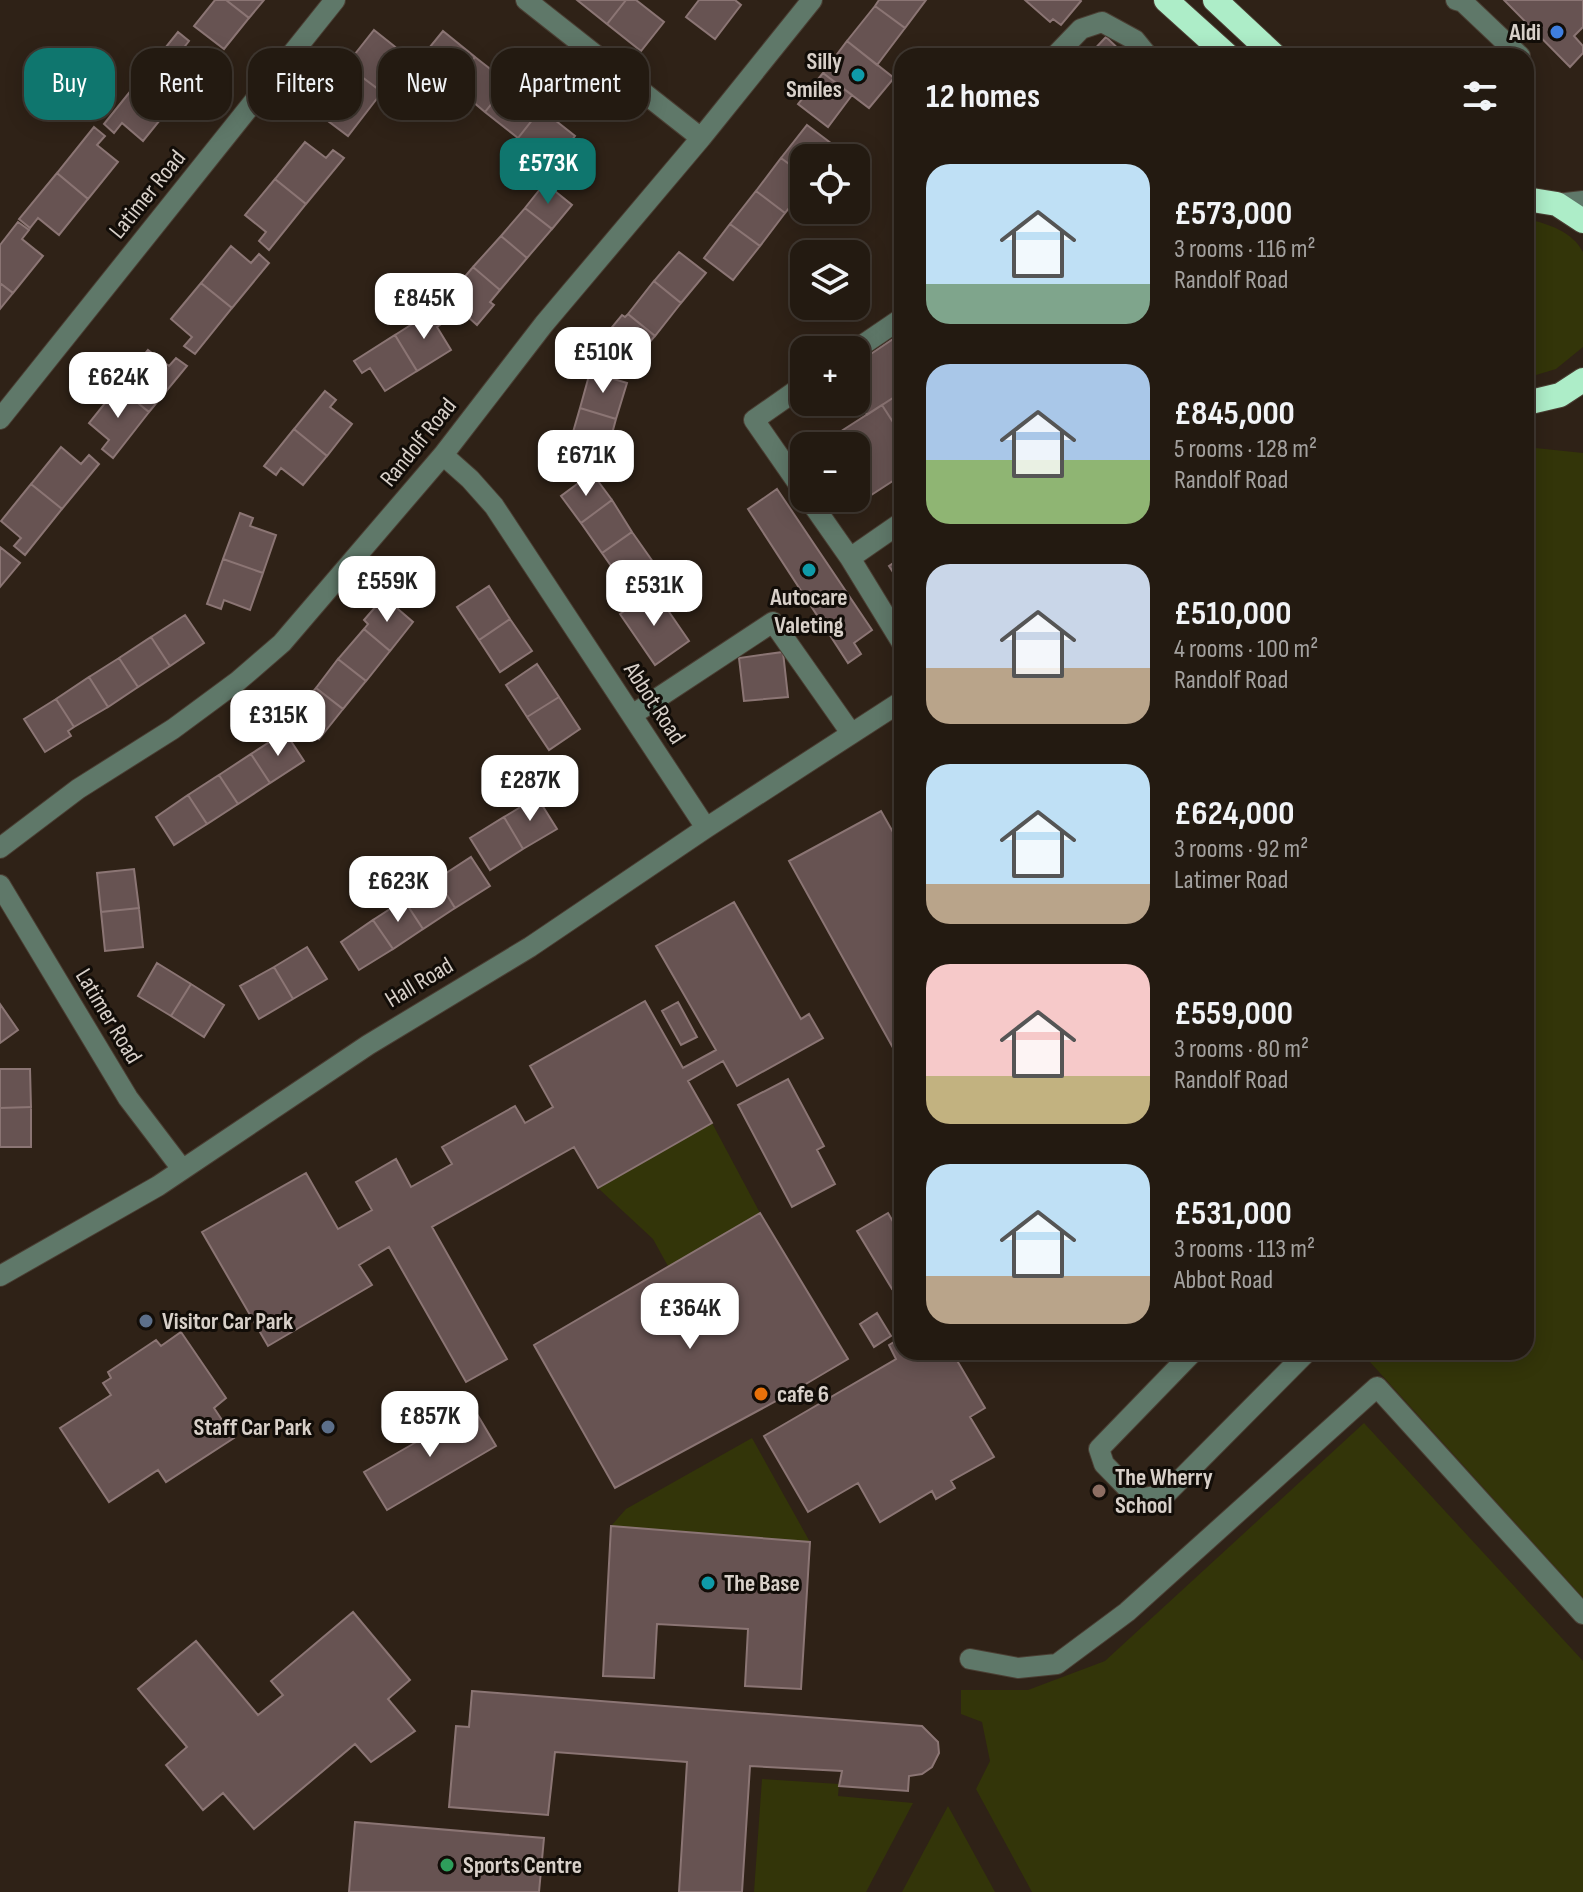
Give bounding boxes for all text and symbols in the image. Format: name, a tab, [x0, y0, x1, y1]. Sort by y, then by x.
place label: Aldi	[1508, 18, 1541, 47]
marker: Aldi	[1548, 23, 1566, 41]
place label: Silly Smiles	[786, 47, 842, 104]
chip: Buy	[24, 48, 115, 120]
chip: Rent	[131, 48, 232, 120]
chip: Filters	[248, 48, 362, 120]
chip: New	[378, 48, 475, 120]
chip: Apartment	[491, 48, 649, 120]
marker: Silly Smiles	[849, 66, 867, 84]
icon: filters	[1458, 74, 1502, 118]
text: 12 homes	[926, 76, 1040, 117]
pin: £573K	[492, 138, 604, 206]
street label: Latimer Road	[103, 144, 192, 244]
map controls	[790, 144, 870, 512]
button: locate	[790, 144, 870, 224]
text: £573K	[518, 148, 578, 179]
text: £573,000	[1174, 193, 1292, 234]
icon: home	[990, 196, 1086, 292]
text: 3 rooms · 116 m²	[1174, 234, 1316, 265]
button: layers	[790, 240, 870, 320]
text: Randolf Road	[1174, 265, 1288, 296]
pin: £845K	[368, 273, 480, 341]
text: £845K	[393, 283, 455, 314]
pin: £510K	[547, 327, 659, 395]
button: +	[790, 336, 870, 416]
text: £510K	[573, 337, 633, 368]
pin: £624K	[62, 352, 174, 420]
text: £624K	[87, 362, 149, 393]
street label: Randolf Road	[374, 392, 463, 492]
text: £845,000	[1174, 393, 1295, 434]
icon: home	[990, 396, 1086, 492]
pin: £671K	[530, 430, 642, 498]
button: −	[790, 432, 870, 512]
text: 5 rooms · 128 m²	[1174, 434, 1317, 465]
text: £671K	[556, 440, 616, 471]
text: Randolf Road	[1174, 465, 1288, 496]
pin: £559K	[331, 556, 443, 624]
pin: £531K	[598, 560, 710, 628]
marker: Autocare Valeting	[800, 561, 818, 579]
text: £559K	[356, 566, 418, 597]
text: £531K	[624, 570, 684, 601]
place label: Autocare Valeting	[769, 583, 848, 640]
text: £510,000	[1174, 593, 1291, 634]
icon: home	[990, 596, 1086, 692]
text: 4 rooms · 100 m²	[1174, 634, 1318, 665]
street label: Abbot Road	[617, 656, 692, 750]
text: Randolf Road	[1174, 665, 1288, 696]
pin: £315K	[222, 690, 334, 758]
text: £315K	[248, 700, 308, 731]
pin: £287K	[474, 755, 586, 823]
text: £287K	[499, 765, 561, 796]
text: £624,000	[1174, 793, 1294, 834]
icon: home	[990, 796, 1086, 892]
text: 3 rooms · 92 m²	[1174, 834, 1308, 865]
pin: £623K	[342, 856, 454, 924]
text: Latimer Road	[1174, 865, 1288, 896]
text: £623K	[367, 866, 429, 897]
street label: Hall Road	[380, 951, 459, 1014]
street label: Latimer Road	[69, 964, 148, 1069]
text: £559,000	[1174, 993, 1293, 1034]
icon: home	[990, 996, 1086, 1092]
text: 3 rooms · 80 m²	[1174, 1034, 1309, 1065]
text: Randolf Road	[1174, 1065, 1288, 1096]
text: £531,000	[1174, 1193, 1292, 1234]
icon: home	[990, 1196, 1086, 1292]
text: 3 rooms · 113 m²	[1174, 1234, 1315, 1265]
text: Abbot Road	[1174, 1265, 1273, 1296]
pin: £364K	[634, 1283, 746, 1351]
text: £364K	[659, 1293, 721, 1324]
place label: Visitor Car Park	[162, 1307, 293, 1336]
marker: Visitor Car Park	[137, 1312, 155, 1330]
place label: cafe 6	[777, 1380, 829, 1409]
marker: cafe 6	[752, 1385, 770, 1403]
pin: £857K	[374, 1391, 486, 1459]
text: £857K	[399, 1401, 461, 1432]
place label: Staff Car Park	[194, 1413, 312, 1442]
marker: Staff Car Park	[319, 1418, 337, 1436]
place label: The Wherry School	[1115, 1463, 1213, 1520]
marker: The Wherry School	[1090, 1482, 1108, 1500]
place label: The Base	[724, 1569, 800, 1598]
marker: The Base	[699, 1574, 717, 1592]
place label: Sports Centre	[463, 1851, 582, 1880]
marker: Sports Centre	[438, 1856, 456, 1874]

